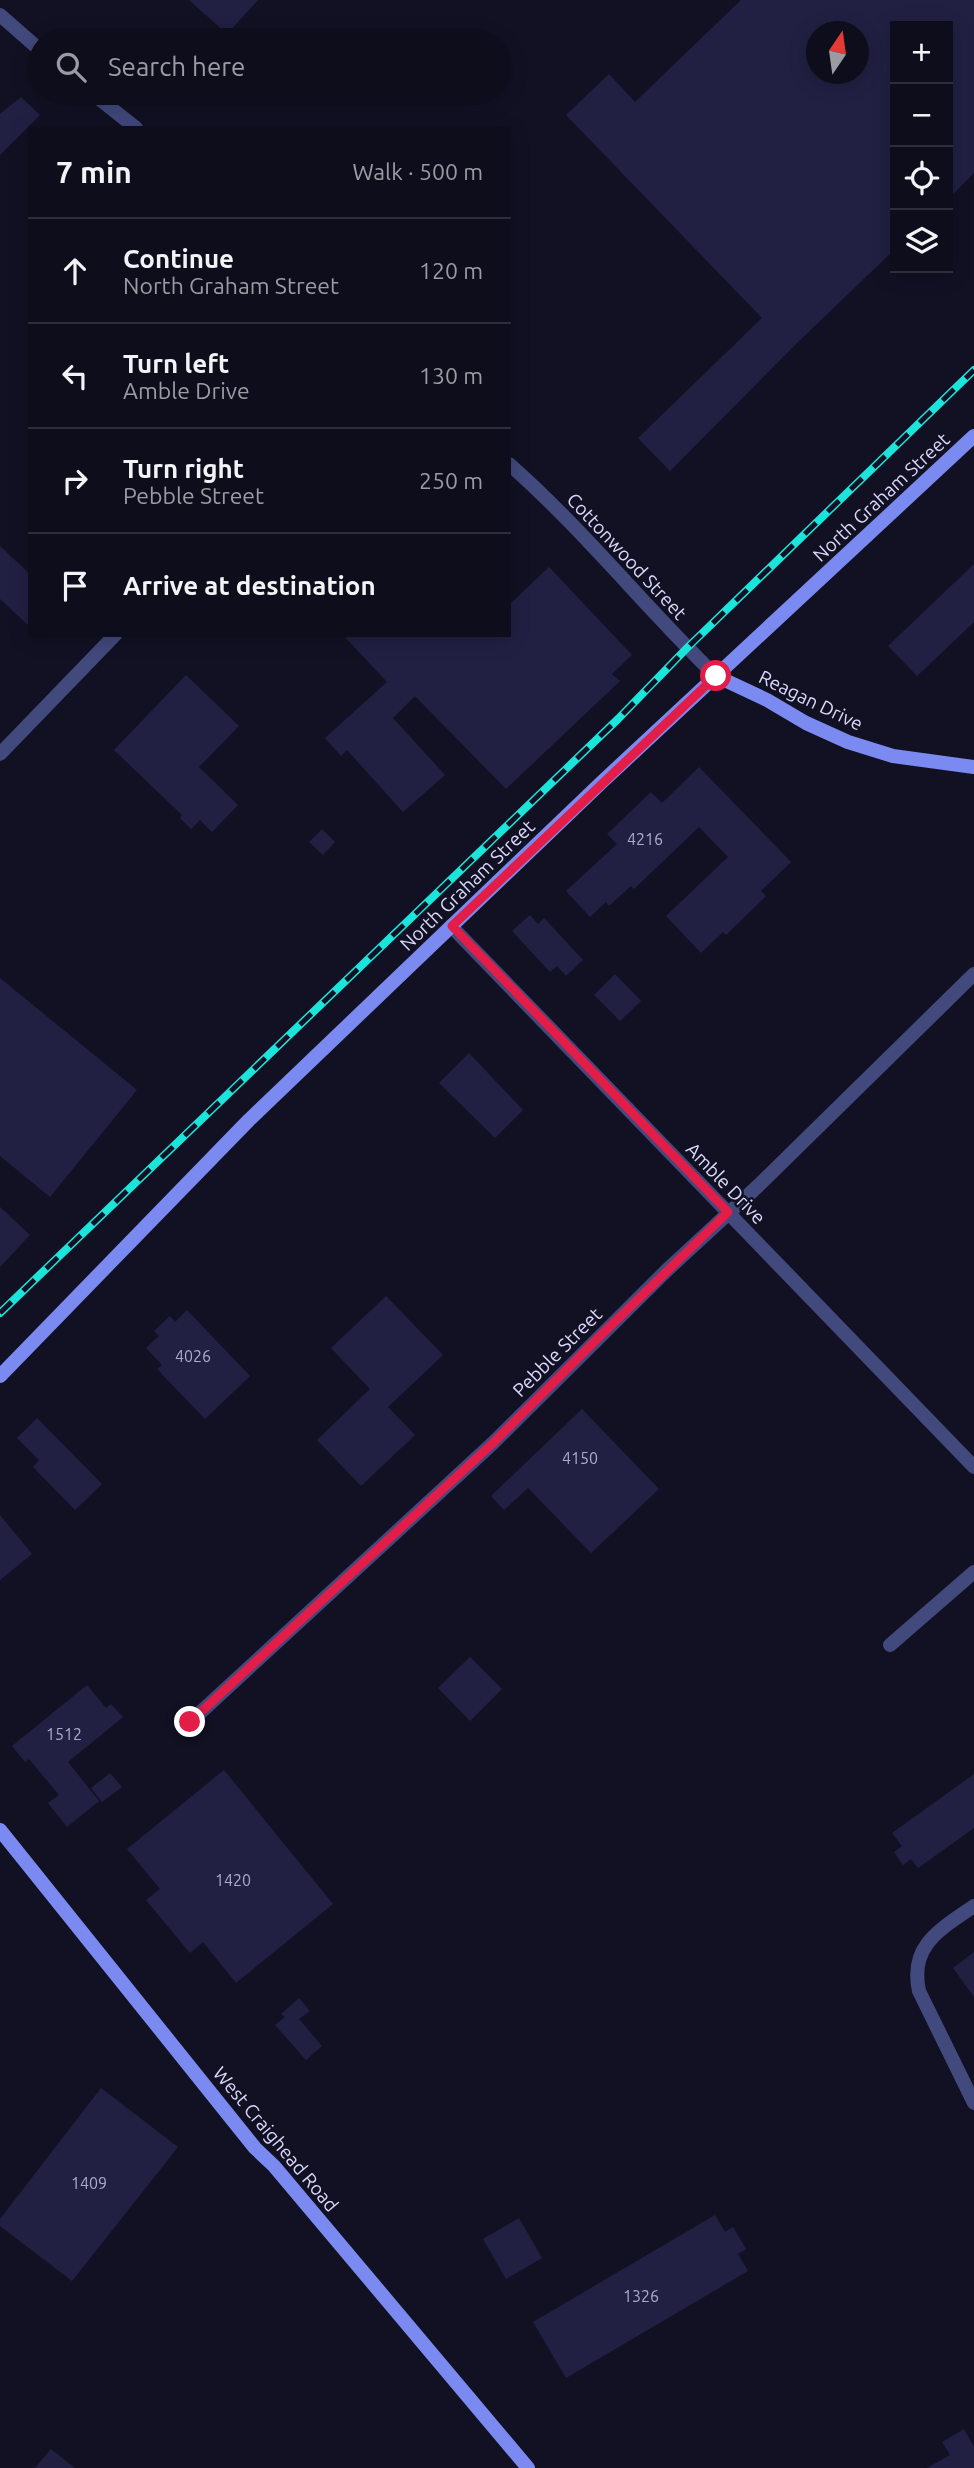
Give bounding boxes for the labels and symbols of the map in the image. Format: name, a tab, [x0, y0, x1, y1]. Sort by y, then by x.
north arrow	[806, 21, 869, 84]
street label: North Graham Street	[808, 428, 954, 566]
street label: Cottonwood Street	[563, 488, 692, 624]
route start	[700, 660, 731, 691]
street label: Reagan Drive	[755, 665, 867, 735]
street label: North Graham Street	[395, 815, 539, 955]
house number: 4216	[627, 830, 663, 848]
street label: Amble Drive	[682, 1138, 770, 1228]
street label: Pebble Street	[508, 1303, 606, 1401]
house number: 4026	[175, 1347, 211, 1365]
house number: 4150	[562, 1449, 598, 1467]
route end	[174, 1706, 205, 1737]
house number: 1512	[46, 1725, 82, 1743]
house number: 1420	[215, 1871, 251, 1889]
street label: West Craighead Road	[209, 2062, 343, 2216]
house number: 1409	[71, 2174, 107, 2192]
house number: 1326	[623, 2287, 659, 2305]

